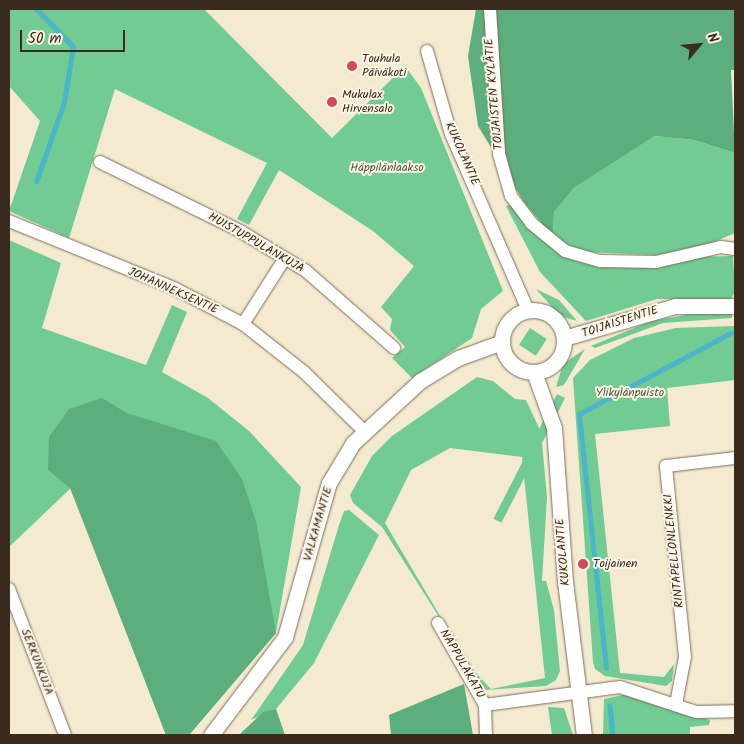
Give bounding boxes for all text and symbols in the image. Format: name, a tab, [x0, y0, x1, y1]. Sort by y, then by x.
scale bar	[22, 20, 128, 52]
north arrow	[674, 20, 724, 70]
text: 50 m	[28, 27, 62, 51]
text: N	[700, 29, 724, 47]
street label: TOIJAISTEN KYLÄTIE	[482, 38, 506, 150]
place label: Touhula Päiväkoti	[362, 52, 406, 80]
marker: Touhula Päiväkoti	[346, 60, 358, 72]
place label: Mukulax Hirvensalo	[342, 88, 393, 116]
marker: Mukulax Hirvensalo	[326, 96, 338, 108]
street label: KUKOLANTIE	[442, 120, 482, 188]
park label: Häppilänlaakso	[350, 161, 424, 175]
street label: HUISTUPPULANKUJA	[206, 210, 306, 276]
street label: JOHANNEKSENTIE	[126, 265, 220, 317]
street label: TOIJAISTENTIE	[580, 303, 660, 341]
park label: Ylikylänpuisto	[596, 386, 664, 400]
street label: VALKAMANTIE	[301, 485, 335, 563]
street label: RINTAPELLONLENKKI	[661, 493, 687, 609]
street label: KUKOLANTIE	[553, 518, 573, 586]
place label: Toijainen	[593, 557, 637, 571]
marker: Toijainen	[577, 558, 589, 570]
street label: SERKUNKUJA	[18, 627, 56, 697]
street label: NAPPULAKATU	[436, 627, 488, 701]

